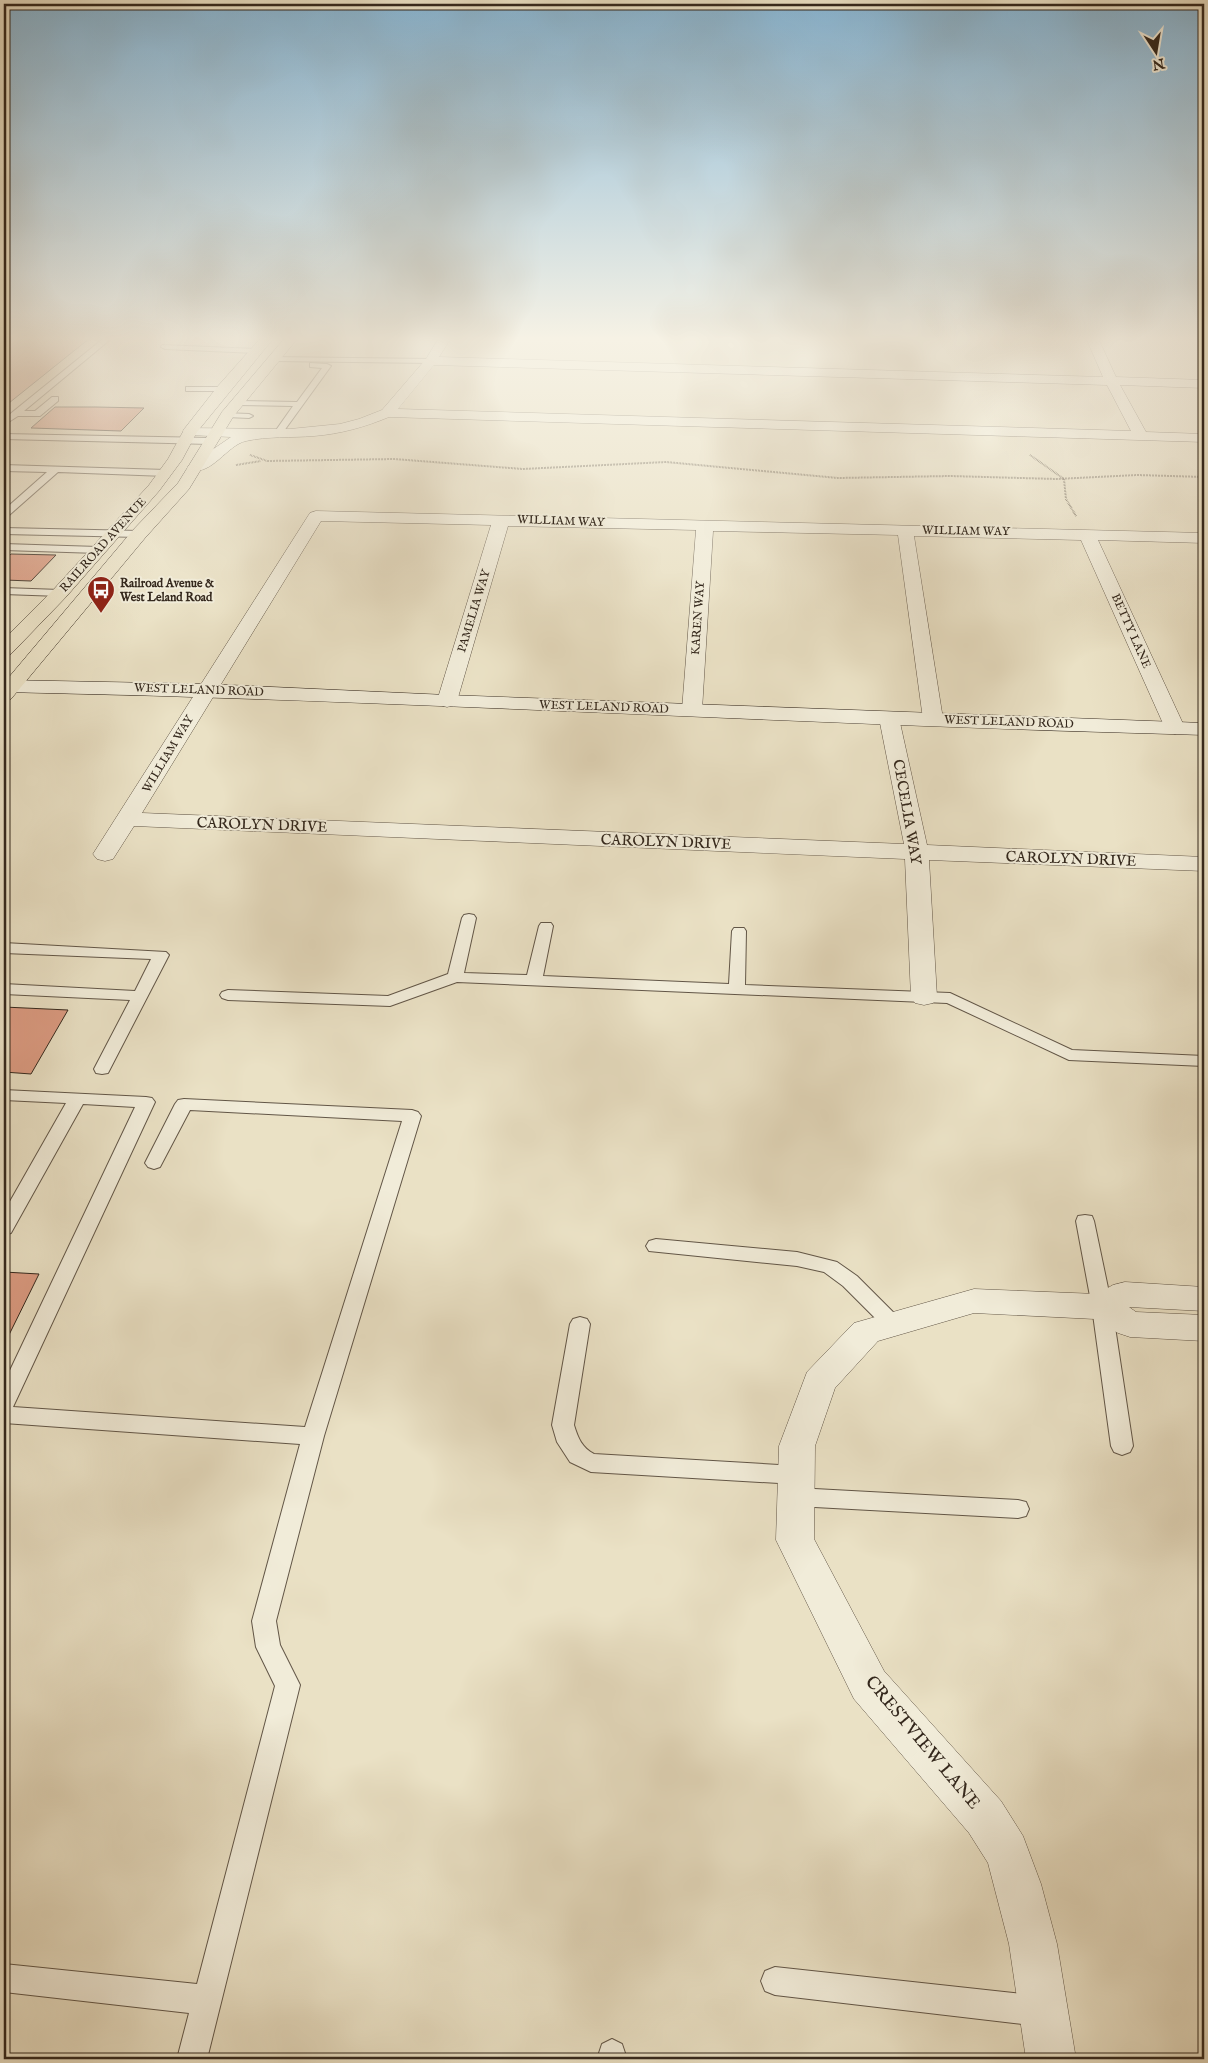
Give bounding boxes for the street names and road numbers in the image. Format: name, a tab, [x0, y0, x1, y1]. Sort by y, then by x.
street label: RAILROAD AVENUE	[56, 495, 150, 595]
street label: WILLIAM WAY	[517, 512, 606, 530]
street label: WILLIAM WAY	[922, 523, 1011, 539]
street label: PAMELIA WAY	[454, 567, 494, 654]
street label: KAREN WAY	[688, 580, 708, 656]
street label: BETTY LANE	[1108, 591, 1154, 671]
street label: WEST LELAND ROAD	[134, 680, 264, 700]
street label: WEST LELAND ROAD	[539, 697, 669, 717]
street label: WILLIAM WAY	[139, 712, 197, 796]
street label: WEST LELAND ROAD	[944, 712, 1074, 732]
street label: CECELIA WAY	[888, 758, 926, 867]
street label: CAROLYN DRIVE	[196, 813, 328, 837]
street label: CAROLYN DRIVE	[600, 830, 732, 854]
street label: CAROLYN DRIVE	[1005, 847, 1137, 871]
street label: CRESTVIEW LANE	[859, 1671, 985, 1815]

